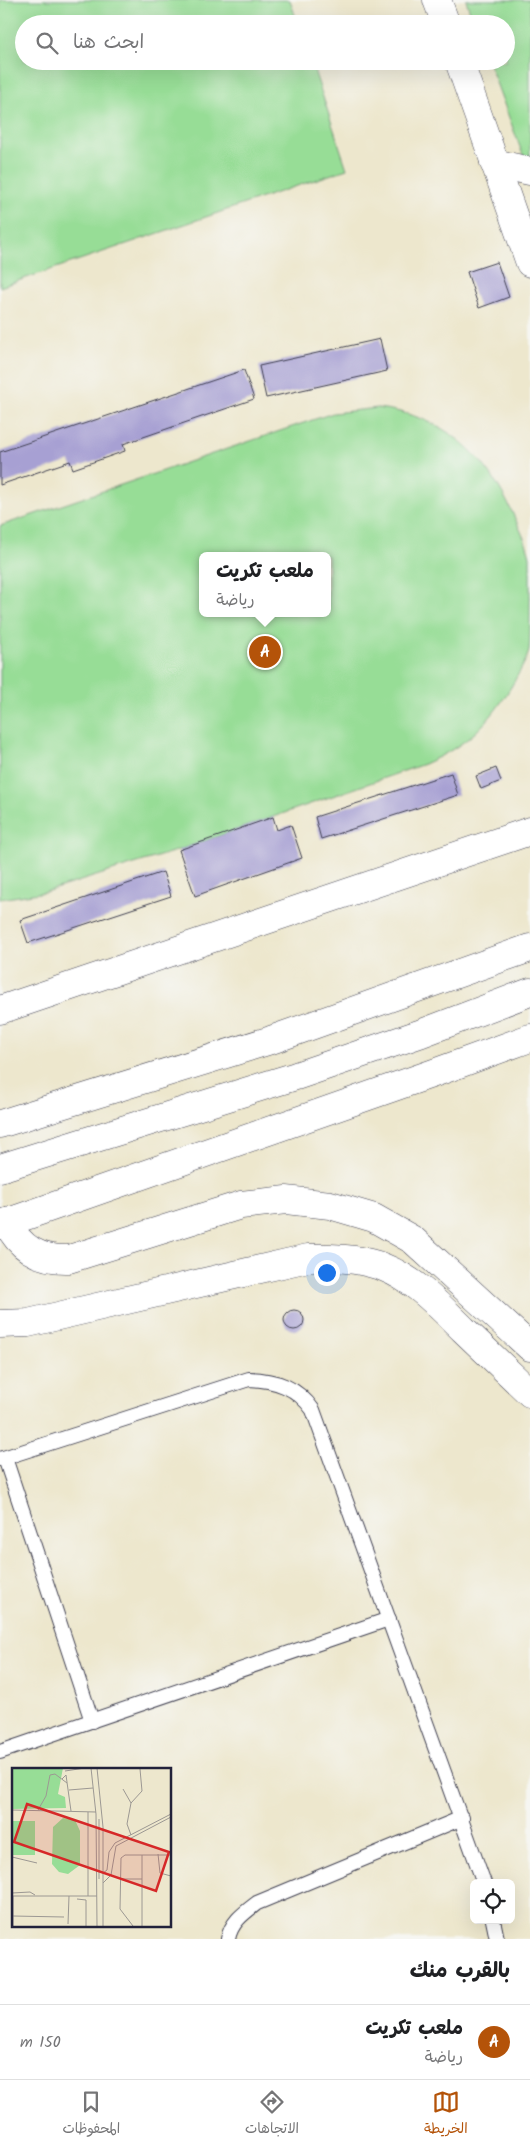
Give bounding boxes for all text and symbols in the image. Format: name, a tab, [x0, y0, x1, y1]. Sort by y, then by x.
search box	[15, 15, 515, 70]
text: ابحث هنا	[73, 28, 144, 58]
icon: search	[33, 29, 61, 57]
popup	[199, 552, 331, 617]
text: ملعب تكريت	[216, 557, 314, 587]
text: رياضة	[216, 588, 255, 613]
pin: A	[249, 633, 281, 671]
your location	[314, 1260, 340, 1286]
inset map	[12, 1768, 171, 1926]
map controls	[470, 1879, 515, 1924]
button: locate	[470, 1879, 515, 1924]
text: بالقرب منك	[410, 1955, 510, 1988]
text: ملعب تكريت	[365, 2014, 463, 2044]
text: 150 m	[20, 2030, 61, 2055]
text: A	[489, 2030, 499, 2055]
text: رياضة	[425, 2045, 463, 2070]
tab: المحفوظات	[62, 2088, 120, 2141]
tab: الاتجاهات	[245, 2088, 299, 2141]
tab: الخريطة	[424, 2088, 468, 2141]

